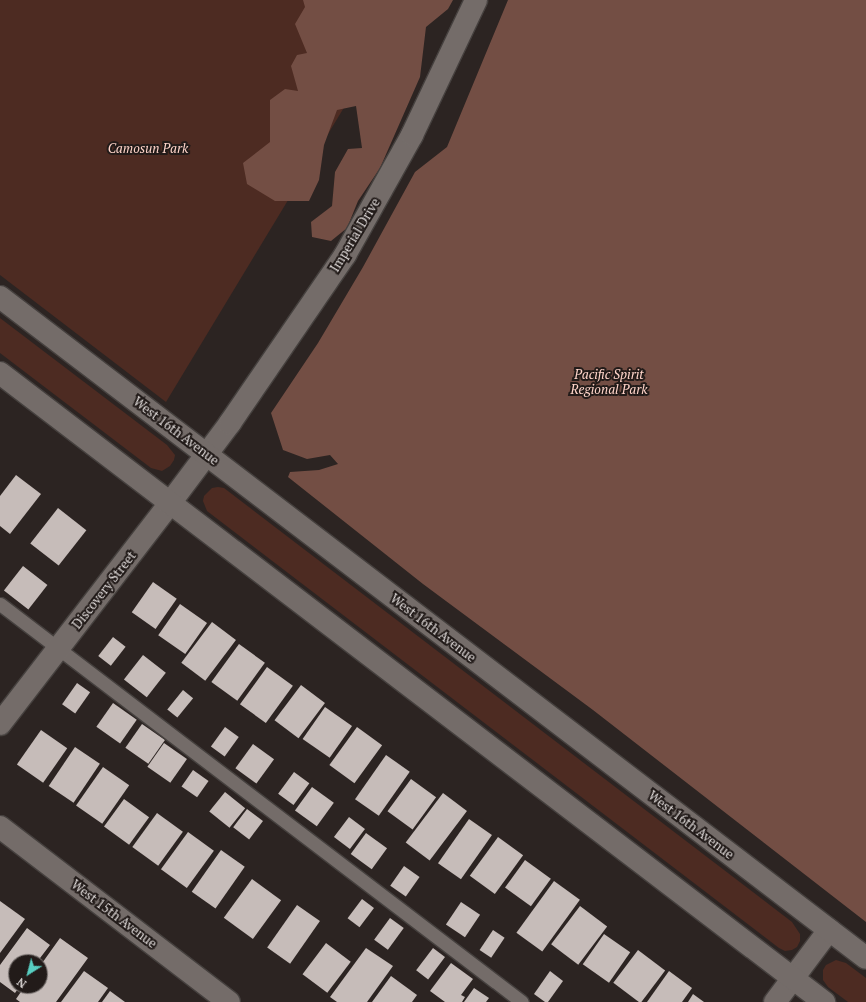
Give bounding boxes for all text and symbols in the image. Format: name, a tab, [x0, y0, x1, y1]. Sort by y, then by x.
park label: Camosun Park	[108, 140, 188, 156]
street label: Imperial Drive	[327, 195, 383, 275]
park label: Pacific Spirit Regional Park	[570, 367, 648, 398]
street label: West 16th Avenue	[130, 394, 222, 468]
street label: Discovery Street	[69, 548, 139, 632]
street label: West 16th Avenue	[387, 591, 479, 665]
street label: West 16th Avenue	[645, 788, 737, 862]
street label: West 15th Avenue	[68, 877, 160, 951]
north arrow	[8, 954, 48, 994]
text: N	[14, 975, 29, 991]

